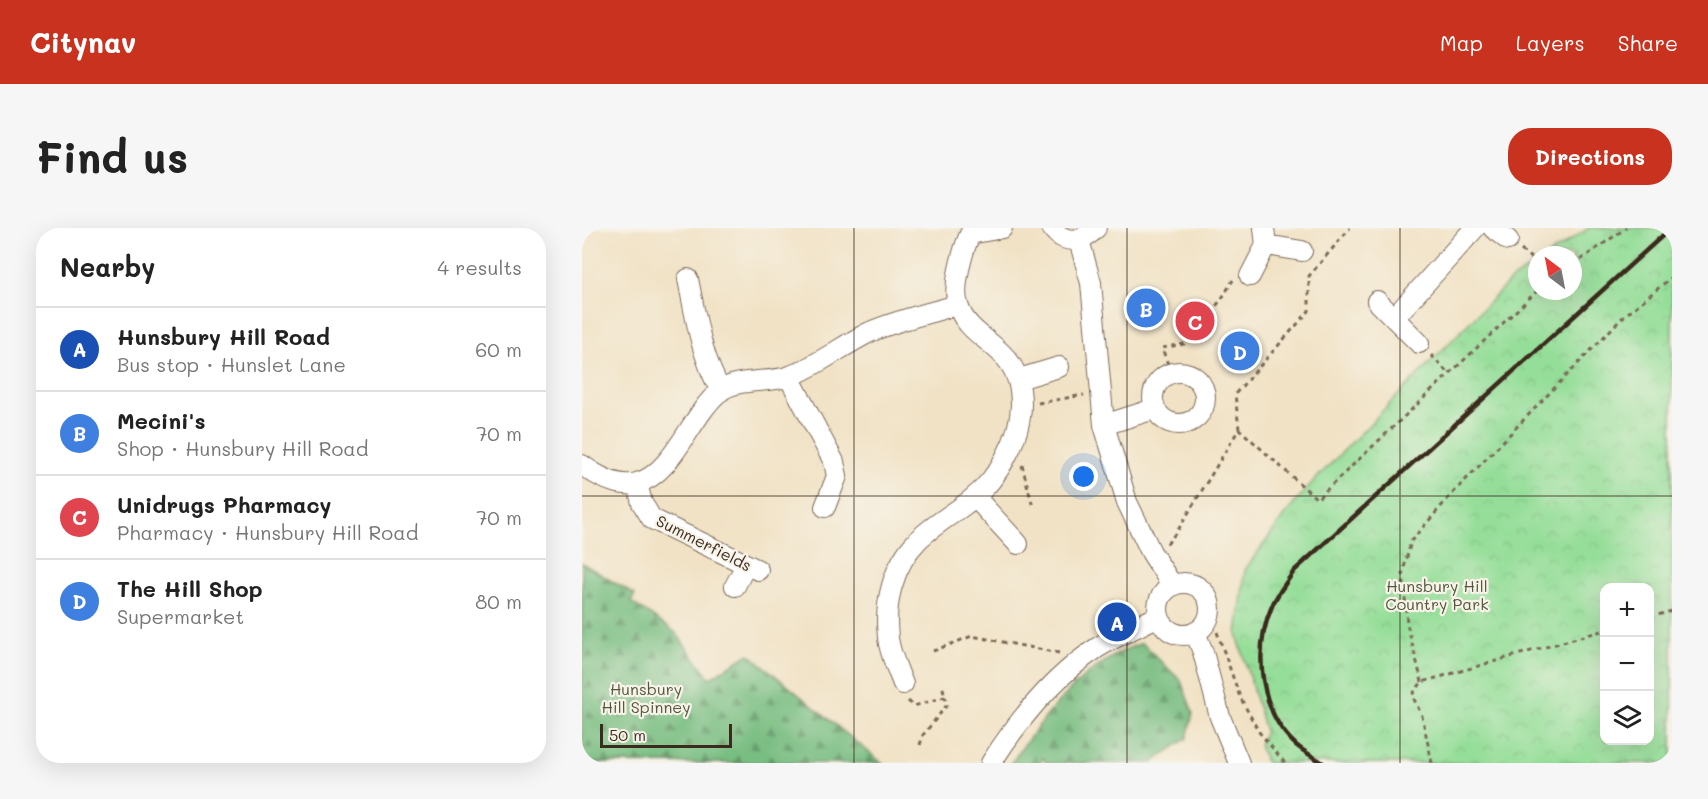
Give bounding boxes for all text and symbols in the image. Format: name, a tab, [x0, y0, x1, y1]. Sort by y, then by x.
text: Citynav	[30, 24, 136, 60]
text: Map	[1440, 29, 1483, 56]
text: Layers	[1516, 29, 1585, 56]
text: Share	[1618, 29, 1678, 56]
button: Directions	[1508, 128, 1672, 185]
text: Find us	[36, 129, 188, 184]
north arrow	[1528, 246, 1582, 300]
text: Nearby	[60, 250, 155, 284]
text: 4 results	[437, 254, 522, 280]
pin: B	[1126, 286, 1166, 331]
pin: C	[1176, 298, 1214, 344]
text: Hunsbury Hill Road	[117, 322, 330, 351]
pin: D	[1220, 328, 1260, 374]
text: A	[73, 336, 86, 362]
text: 60 m	[475, 336, 522, 362]
text: Bus stop · Hunslet Lane	[117, 351, 346, 377]
text: Mecini's	[117, 406, 206, 435]
text: B	[73, 420, 86, 446]
text: 70 m	[476, 420, 522, 446]
text: Shop · Hunsbury Hill Road	[117, 435, 368, 461]
your location	[1069, 462, 1098, 491]
text: Unidrugs Pharmacy	[117, 490, 332, 519]
text: C	[72, 504, 87, 530]
text: 70 m	[476, 504, 522, 530]
street label: Summerfields	[653, 510, 755, 576]
text: Pharmacy · Hunsbury Hill Road	[117, 519, 418, 545]
text: The Hill Shop	[117, 574, 263, 603]
park label: Hunsbury Hill Country Park	[1385, 575, 1489, 614]
map controls	[1600, 583, 1654, 745]
button: +	[1600, 583, 1654, 637]
text: D	[72, 588, 87, 614]
text: 80 m	[475, 588, 522, 614]
pin: A	[1098, 600, 1136, 644]
text: Supermarket	[117, 603, 244, 629]
button: −	[1600, 637, 1654, 691]
park label: Hunsbury Hill Spinney	[601, 678, 691, 717]
button: layers	[1600, 691, 1654, 745]
scale bar	[600, 721, 732, 748]
text: 50 m	[609, 724, 646, 745]

